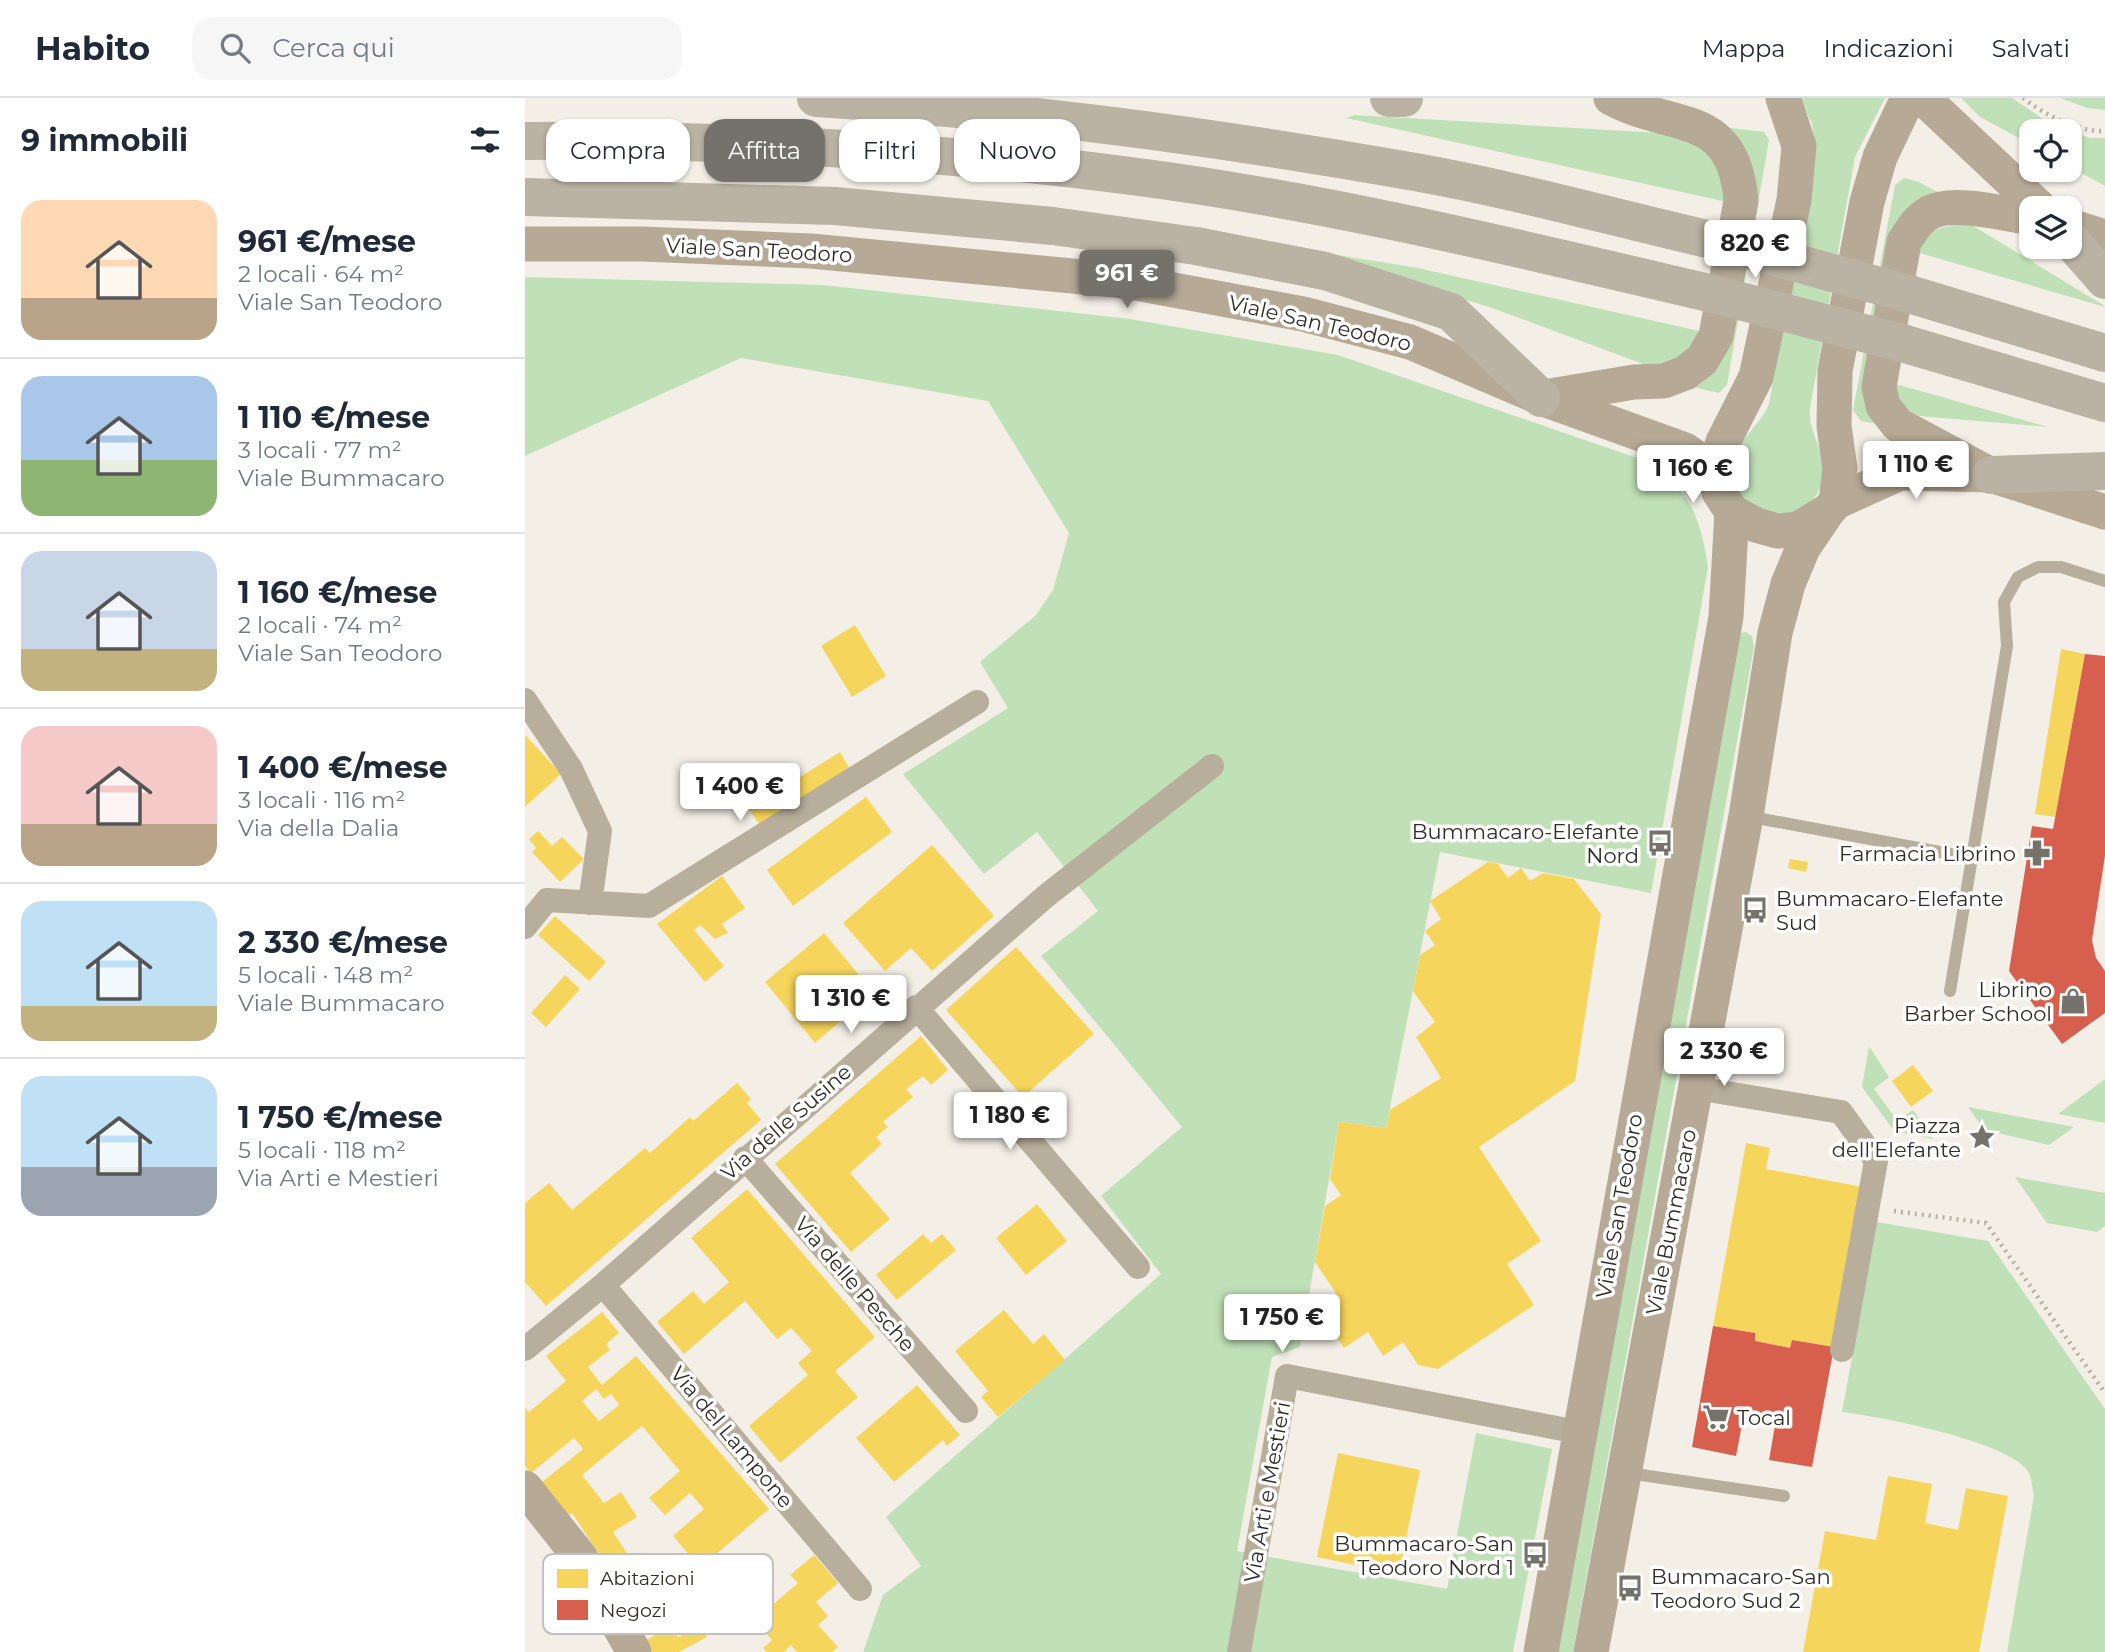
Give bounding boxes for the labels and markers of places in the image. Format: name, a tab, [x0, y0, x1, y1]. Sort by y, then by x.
pin: 820 €	[1706, 220, 1804, 280]
pin: 961 €	[1078, 250, 1176, 310]
pin: 1 110 €	[1851, 442, 1981, 501]
pin: 1 160 €	[1628, 446, 1758, 505]
pin: 1 400 €	[675, 764, 805, 823]
place label: Bummacaro-Elefante Nord	[1412, 819, 1639, 868]
bus stop icon: Bummacaro-Elefante Nord	[1645, 828, 1675, 858]
pharmacy icon: Farmacia Librino	[2022, 838, 2052, 868]
place label: Farmacia Librino	[1839, 841, 2016, 866]
place label: Bummacaro-Elefante Sud	[1776, 886, 2003, 935]
bus stop icon: Bummacaro-Elefante Sud	[1740, 895, 1770, 925]
pin: 1 310 €	[786, 976, 916, 1035]
place label: Librino Barber School	[1904, 977, 2052, 1026]
shop icon: Librino Barber School	[2058, 986, 2088, 1016]
pin: 2 330 €	[1659, 1028, 1789, 1088]
pin: 1 180 €	[945, 1093, 1075, 1152]
place label: Piazza dell'Elefante	[1832, 1113, 1961, 1162]
place icon: Piazza dell'Elefante	[1967, 1122, 1997, 1152]
pin: 1 750 €	[1217, 1294, 1347, 1354]
supermarket icon: Tocal	[1701, 1402, 1731, 1432]
place label: Tocal	[1737, 1405, 1791, 1430]
place label: Bummacaro-San Teodoro Nord 1	[1334, 1531, 1514, 1580]
bus stop icon: Bummacaro-San Teodoro Nord 1	[1520, 1540, 1550, 1570]
place label: Bummacaro-San Teodoro Sud 2	[1651, 1564, 1831, 1613]
bus stop icon: Bummacaro-San Teodoro Sud 2	[1615, 1573, 1645, 1603]

